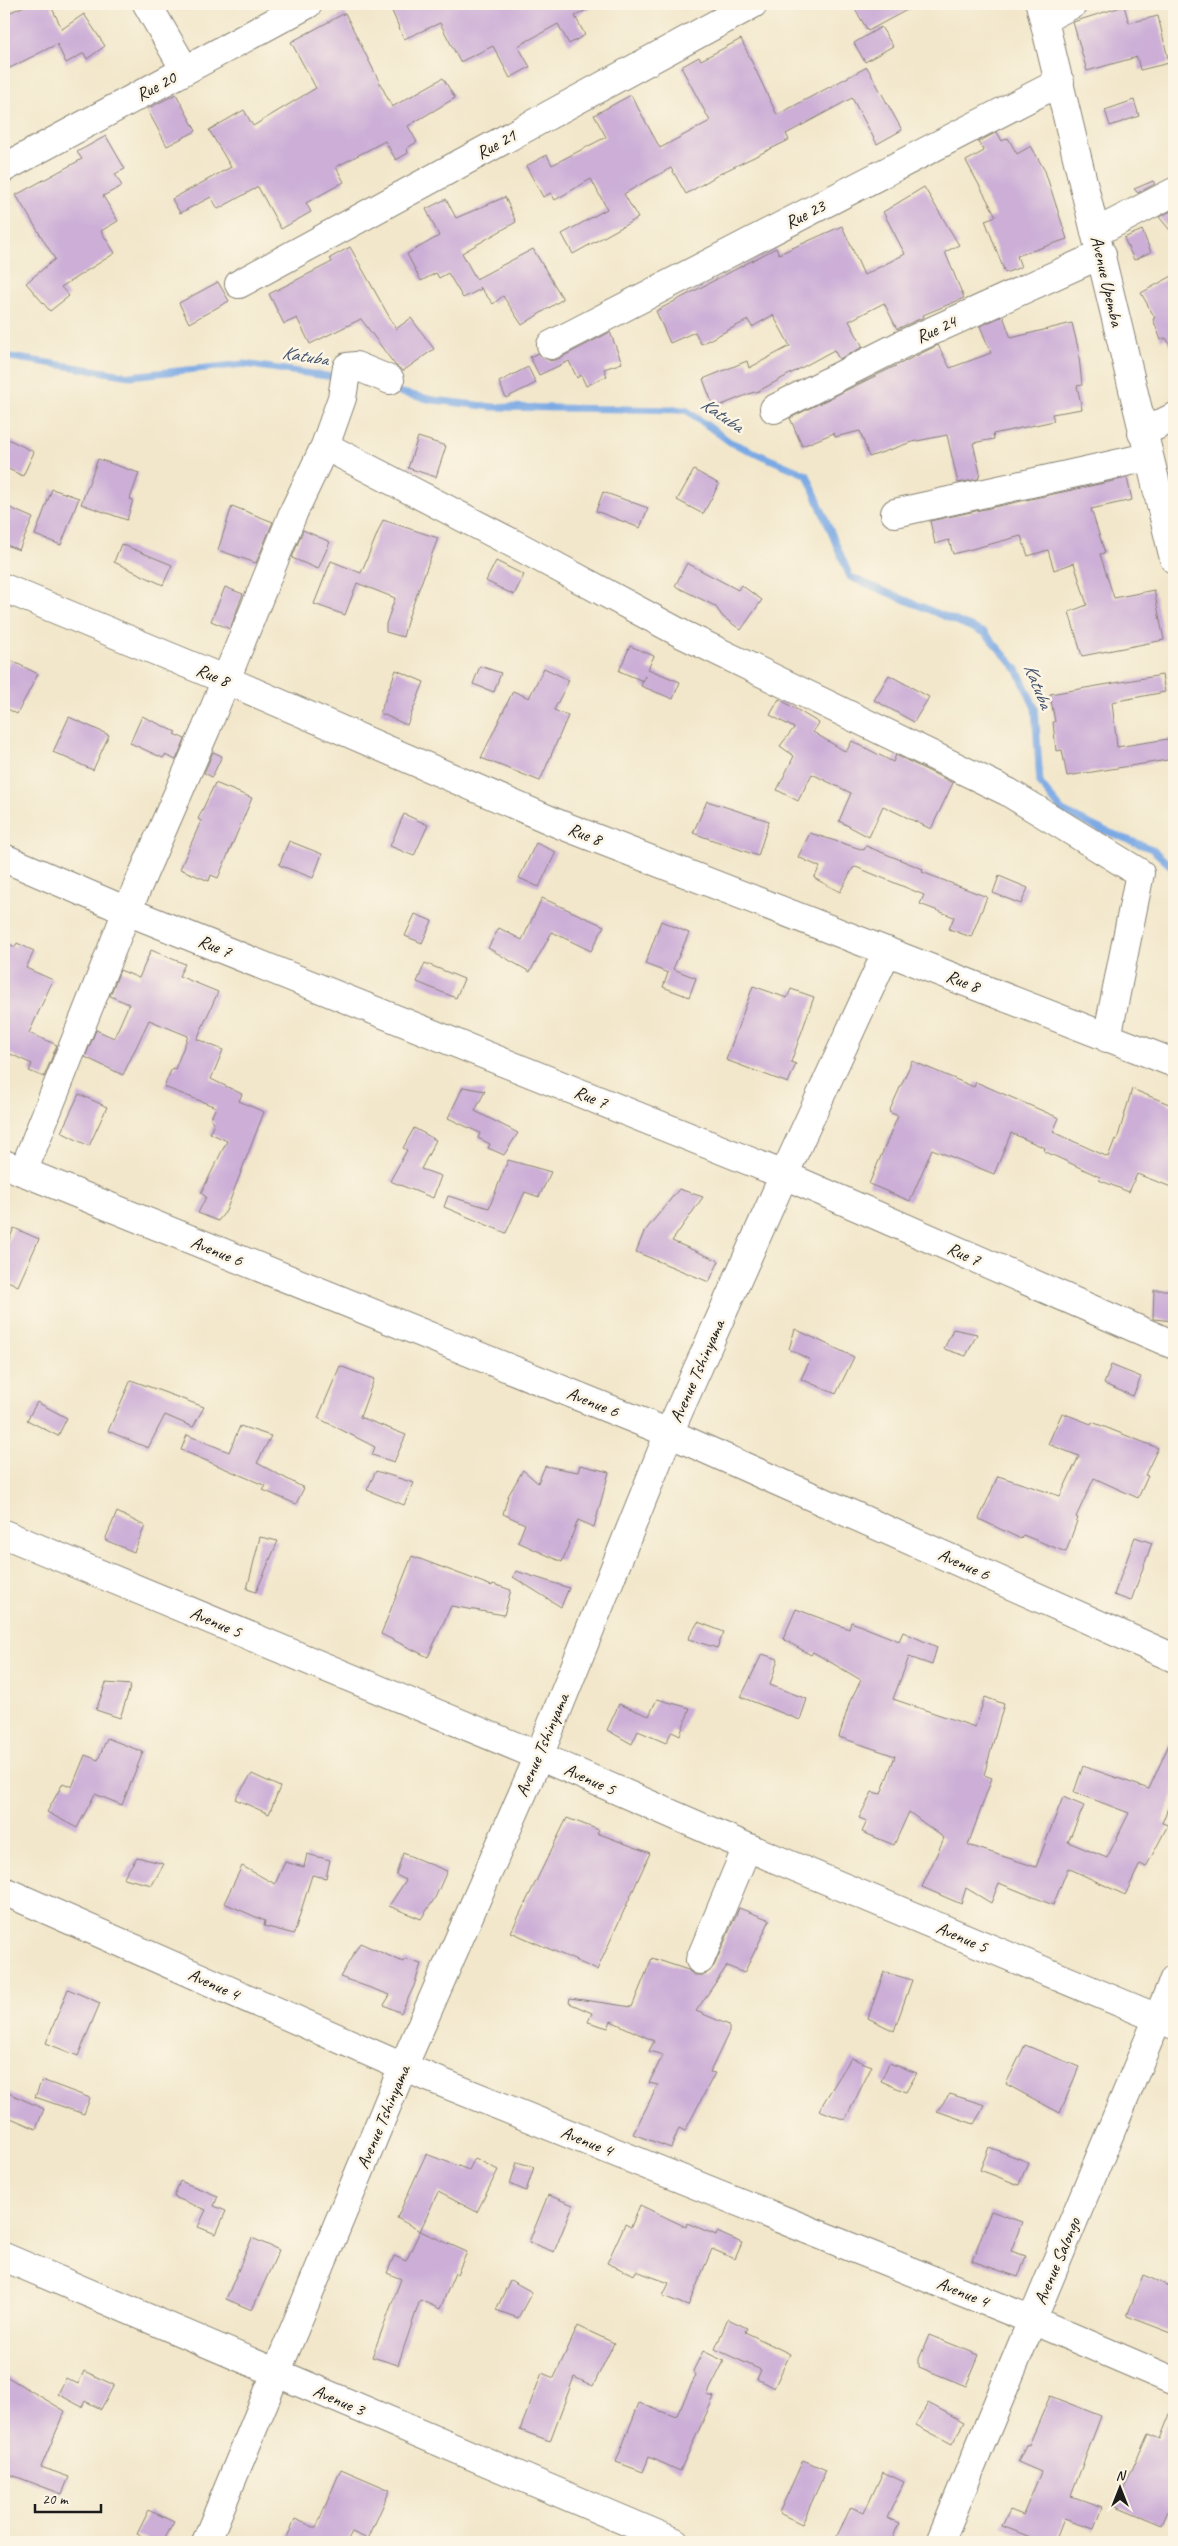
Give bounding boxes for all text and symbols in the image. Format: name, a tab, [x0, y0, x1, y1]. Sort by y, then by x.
street label: Rue 20	[132, 65, 181, 106]
street label: Rue 21	[472, 124, 521, 164]
street label: Rue 23	[781, 194, 830, 233]
street label: Avenue Upemba	[1086, 234, 1128, 330]
street label: Rue 24	[912, 309, 961, 348]
water label: Katuba	[280, 341, 332, 372]
water label: Katuba	[696, 392, 750, 439]
street label: Rue 8	[193, 658, 235, 692]
water label: Katuba	[1018, 660, 1059, 714]
street label: Rue 8	[565, 818, 607, 851]
street label: Rue 7	[195, 929, 236, 963]
street label: Rue 8	[943, 965, 985, 998]
street label: Rue 7	[571, 1080, 612, 1114]
street label: Avenue 6	[188, 1231, 247, 1272]
street label: Rue 7	[944, 1237, 985, 1271]
street label: Avenue Tshinyama	[665, 1315, 730, 1426]
street label: Avenue 6	[564, 1382, 623, 1423]
street label: Avenue 6	[935, 1543, 994, 1585]
street label: Avenue 5	[187, 1601, 246, 1643]
street label: Avenue Tshinyama	[510, 1689, 574, 1800]
street label: Avenue 5	[561, 1758, 620, 1800]
street label: Avenue 5	[933, 1916, 992, 1958]
street label: Avenue 4	[185, 1963, 245, 2006]
street label: Avenue Tshinyama	[351, 2061, 415, 2172]
street label: Avenue 4	[558, 2121, 618, 2162]
street label: Avenue Salongo	[1029, 2213, 1086, 2308]
street label: Avenue 4	[934, 2272, 994, 2313]
street label: Avenue 3	[310, 2379, 370, 2421]
north arrow	[1096, 2464, 1146, 2514]
text: N	[1116, 2467, 1127, 2484]
scale bar	[35, 2481, 101, 2513]
text: 20 m	[42, 2490, 69, 2509]

